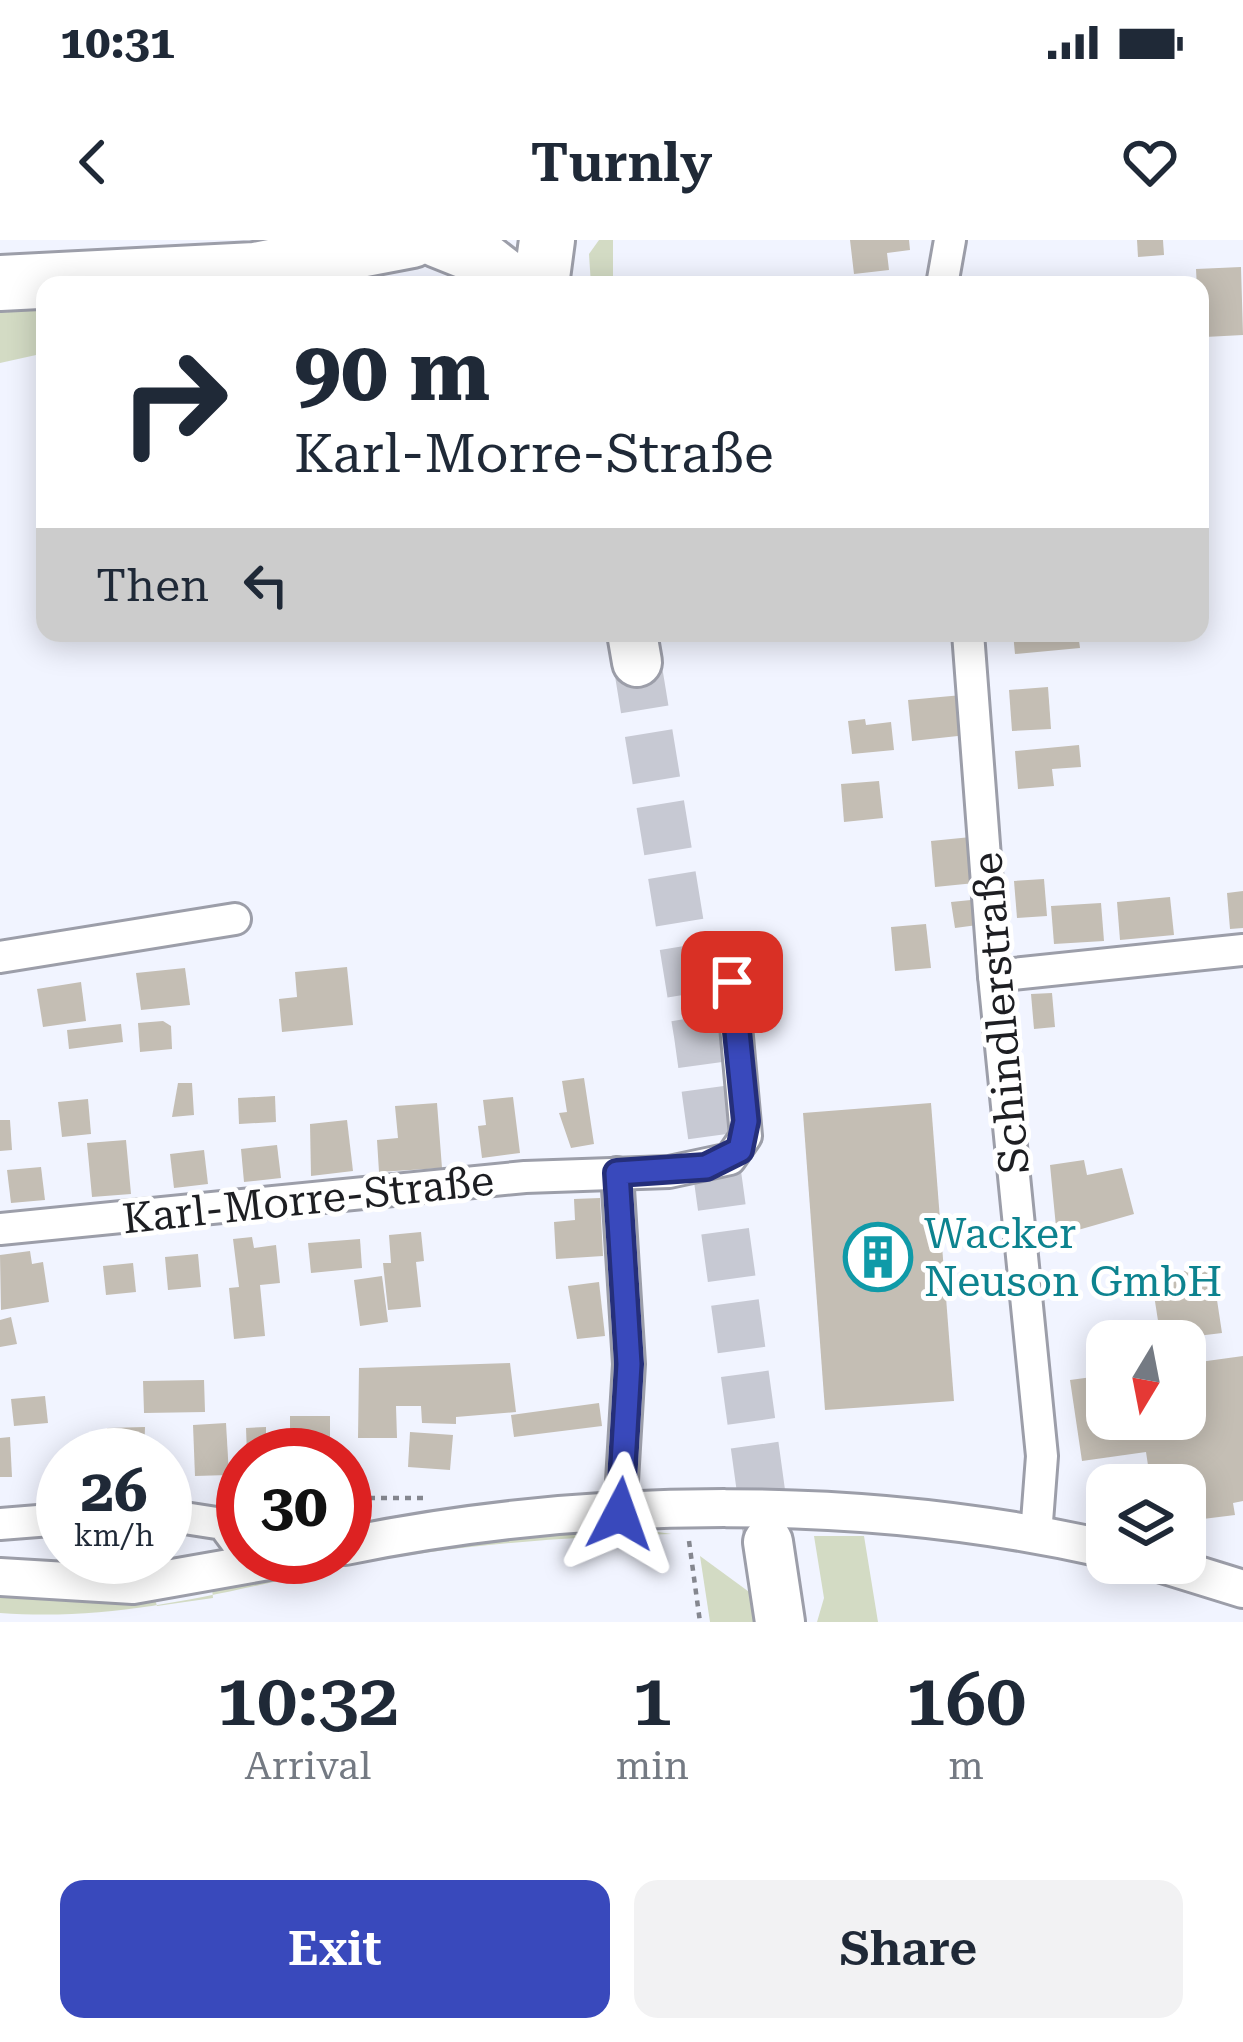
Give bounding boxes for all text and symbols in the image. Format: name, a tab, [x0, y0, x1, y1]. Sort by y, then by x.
text: 10:31	[60, 16, 175, 69]
icon: back	[60, 129, 126, 195]
icon: heart	[1117, 129, 1183, 195]
text: Turnly	[531, 131, 712, 194]
text: 90 m	[294, 322, 490, 420]
icon: right	[96, 324, 252, 480]
text: Karl-Morre-Straße	[294, 422, 774, 485]
icon: left	[233, 552, 299, 618]
text: Then	[96, 559, 209, 612]
street label: Schindlerstraße	[962, 850, 1039, 1176]
pin	[681, 931, 783, 1033]
icon: arrive	[699, 949, 765, 1015]
street label: Karl-Morre-Straße	[120, 1156, 496, 1243]
place label: Wacker Neuson GmbH	[924, 1209, 1222, 1306]
building icon: Wacker Neuson GmbH	[843, 1222, 913, 1292]
north arrow	[1086, 1320, 1206, 1440]
map controls	[1086, 1320, 1206, 1584]
speed limit sign: 30	[216, 1428, 372, 1584]
position arrow	[557, 1451, 683, 1577]
text: 26	[80, 1455, 148, 1526]
button: layers	[1086, 1464, 1206, 1584]
text: km/h	[74, 1518, 154, 1553]
text: 10:32	[217, 1658, 399, 1743]
text: 1	[632, 1658, 672, 1743]
text: 160	[905, 1658, 1026, 1743]
text: Arrival	[244, 1743, 371, 1789]
text: min	[616, 1743, 689, 1789]
text: m	[948, 1743, 984, 1789]
button: Exit	[60, 1880, 610, 2018]
button: Share	[634, 1880, 1183, 2018]

